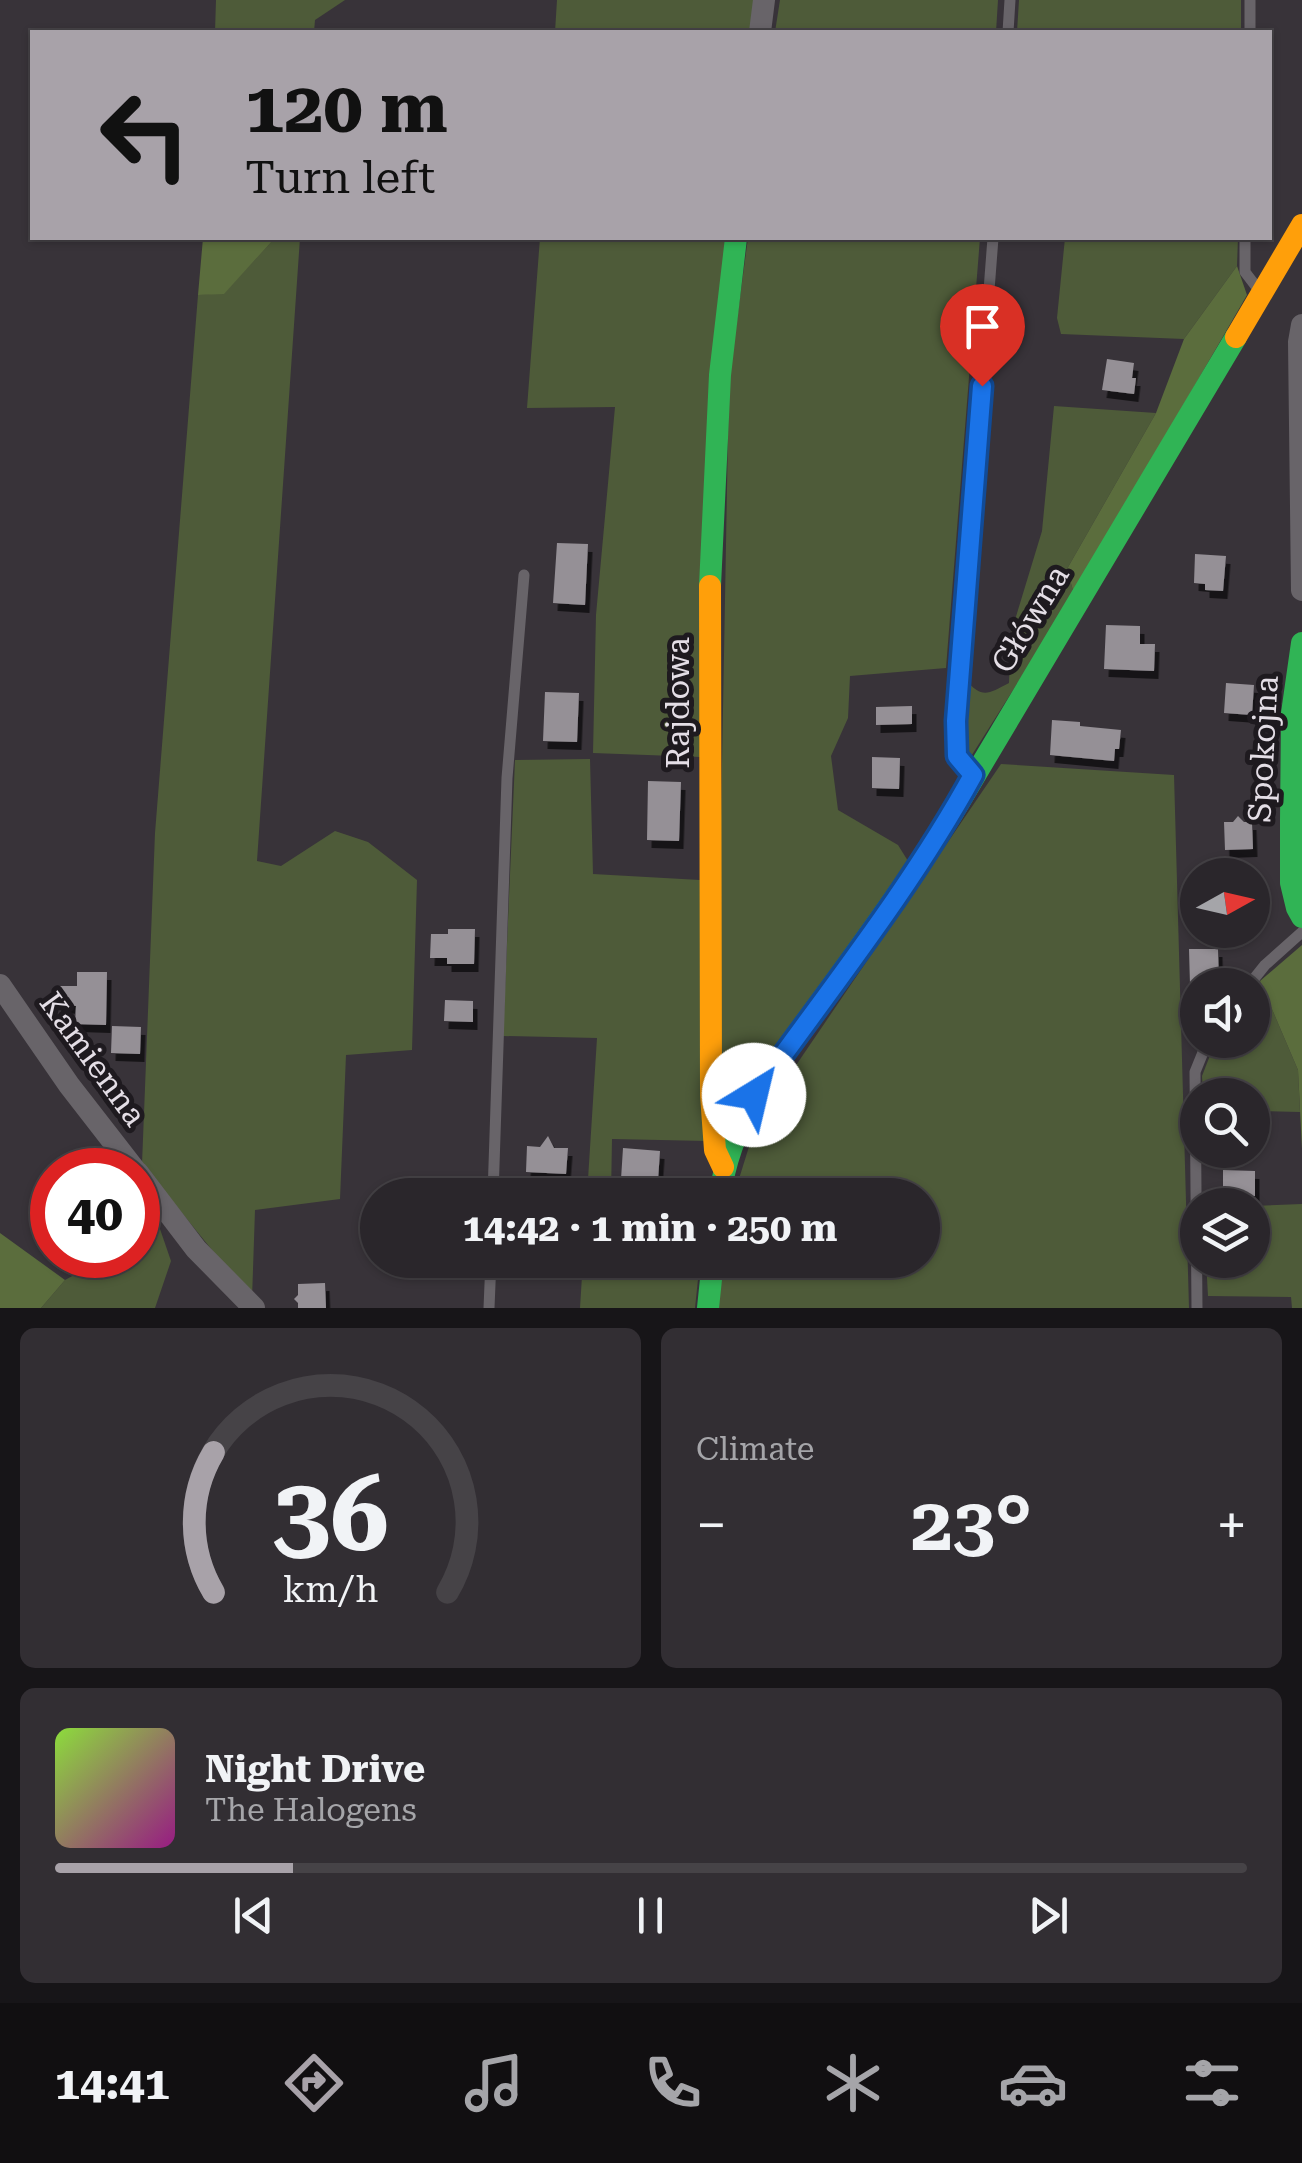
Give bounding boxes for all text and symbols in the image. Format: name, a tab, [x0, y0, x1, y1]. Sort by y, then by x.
text: 120 m	[245, 67, 448, 149]
icon: left	[80, 70, 210, 200]
text: Turn left	[245, 151, 435, 204]
pin	[940, 284, 1025, 387]
icon: arrive	[955, 299, 1010, 354]
street label: Główna	[983, 558, 1077, 680]
street label: Rajdowa	[659, 637, 697, 769]
street label: Spokojna	[1240, 675, 1286, 823]
north arrow	[1180, 858, 1270, 948]
map controls	[1180, 858, 1270, 1278]
button: sound	[1180, 968, 1270, 1058]
street label: Kamienna	[32, 985, 154, 1133]
position arrow	[702, 1043, 806, 1147]
button: search	[1180, 1078, 1270, 1168]
speed limit sign: 40	[30, 1148, 160, 1278]
button: layers	[1180, 1188, 1270, 1278]
text: 14:42 · 1 min · 250 m	[463, 1206, 837, 1250]
text: Climate	[696, 1430, 814, 1468]
text: 36	[272, 1454, 389, 1575]
text: 23°	[911, 1480, 1032, 1568]
text: −	[696, 1493, 727, 1557]
text: +	[1216, 1493, 1247, 1557]
text: km/h	[283, 1569, 378, 1611]
text: Night Drive	[205, 1747, 425, 1791]
text: The Halogens	[205, 1791, 417, 1829]
icon: previous	[226, 1888, 281, 1943]
icon: pause	[623, 1888, 678, 1943]
icon: next	[1021, 1888, 1076, 1943]
icon: directions	[279, 2048, 349, 2118]
icon: music	[459, 2048, 529, 2118]
icon: phone	[638, 2048, 708, 2118]
icon: climate	[818, 2048, 888, 2118]
icon: car	[998, 2048, 1068, 2118]
icon: filters	[1177, 2048, 1247, 2118]
text: 14:41	[55, 2057, 170, 2110]

